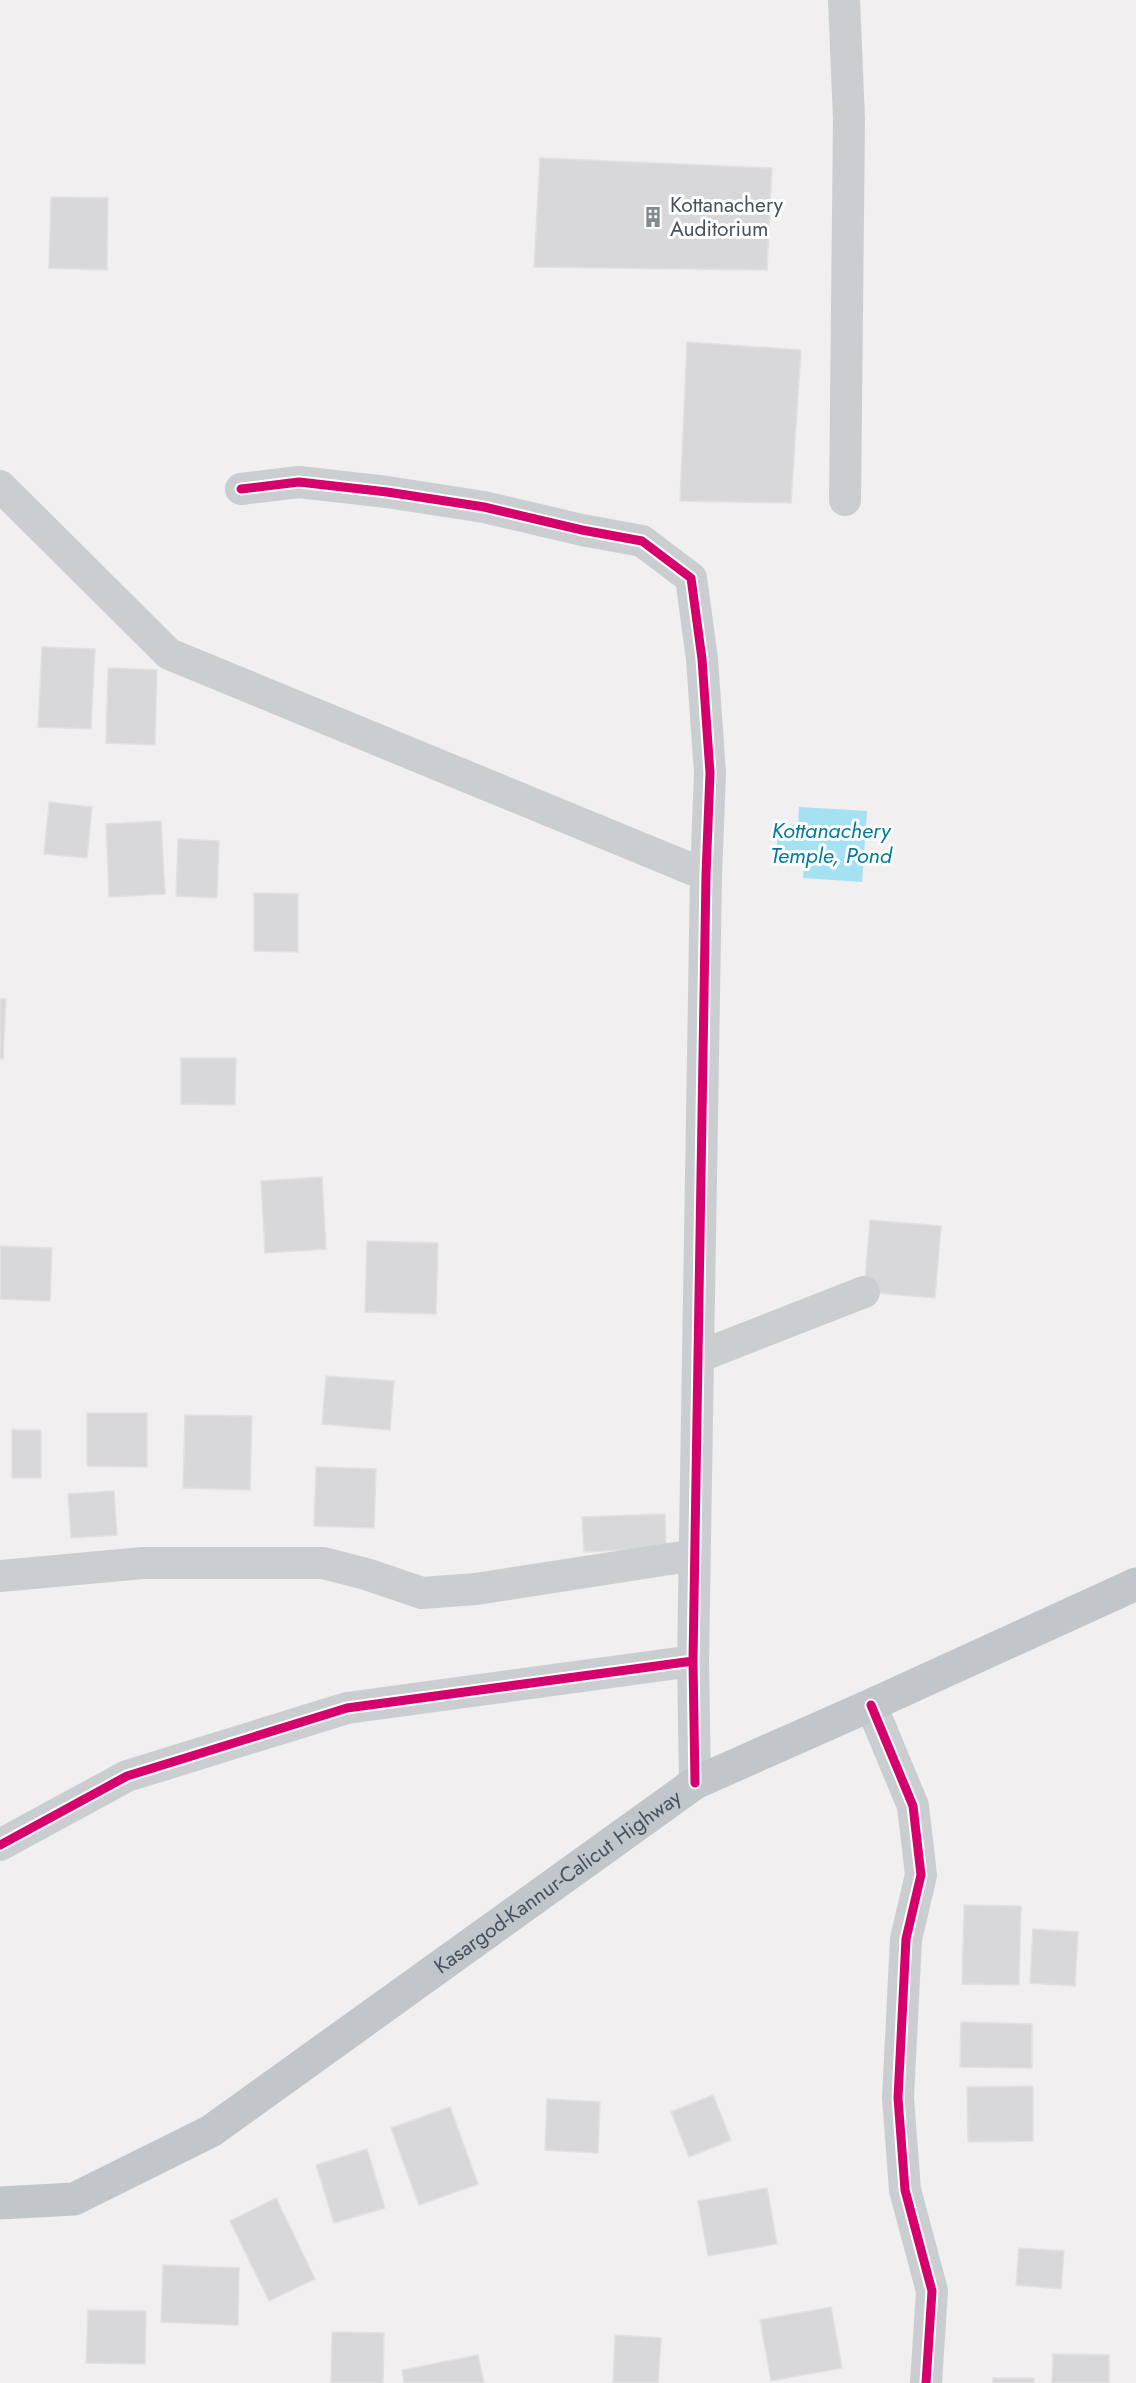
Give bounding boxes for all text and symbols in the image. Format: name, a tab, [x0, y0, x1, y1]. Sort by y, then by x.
place label: Kottanachery Auditorium	[670, 190, 784, 244]
building icon: Kottanachery Auditorium	[641, 205, 665, 229]
water label: Kottanachery Temple, Pond	[770, 814, 894, 871]
street label: Kasargod-Kannur-Calicut Highway	[428, 1782, 688, 1981]

